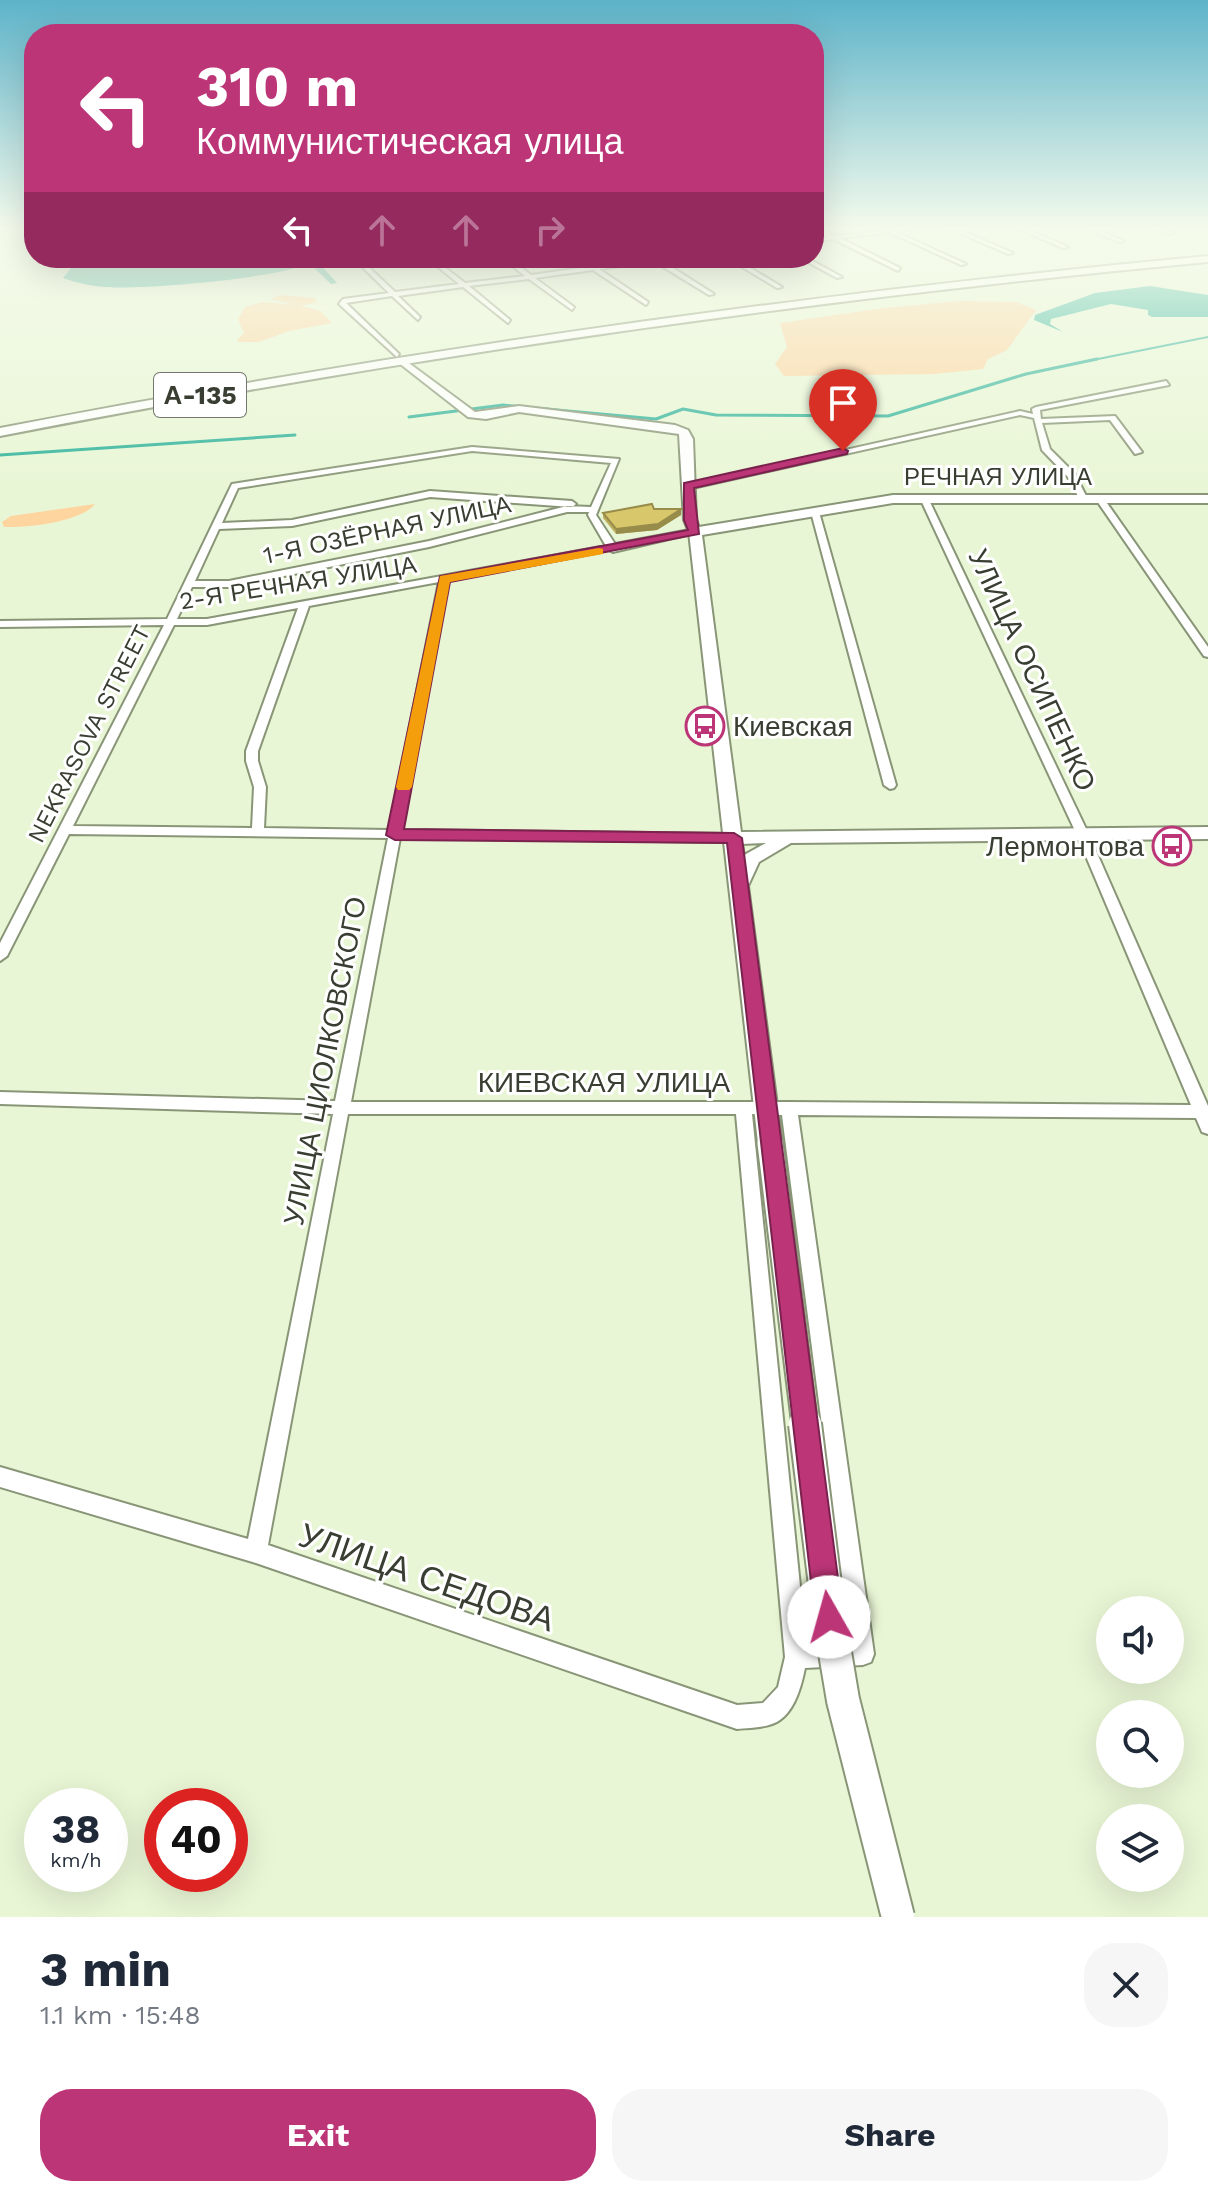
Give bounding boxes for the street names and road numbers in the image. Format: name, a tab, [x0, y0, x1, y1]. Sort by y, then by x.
road number: А-135	[154, 373, 246, 417]
street label: РЕЧНАЯ УЛИЦА	[904, 463, 1092, 491]
street label: 1-Я ОЗЁРНАЯ УЛИЦА	[261, 490, 513, 570]
street label: УЛИЦА ОСИПЕНКО	[961, 544, 1103, 796]
street label: 2-Я РЕЧНАЯ УЛИЦА	[178, 550, 418, 616]
street label: NEKRASOVA STREET	[22, 620, 156, 848]
street label: УЛИЦА ЦИОЛКОВСКОГО	[277, 894, 373, 1228]
street label: КИЕВСКАЯ УЛИЦА	[478, 1066, 731, 1099]
street label: УЛИЦА СЕДОВА	[294, 1515, 560, 1640]

